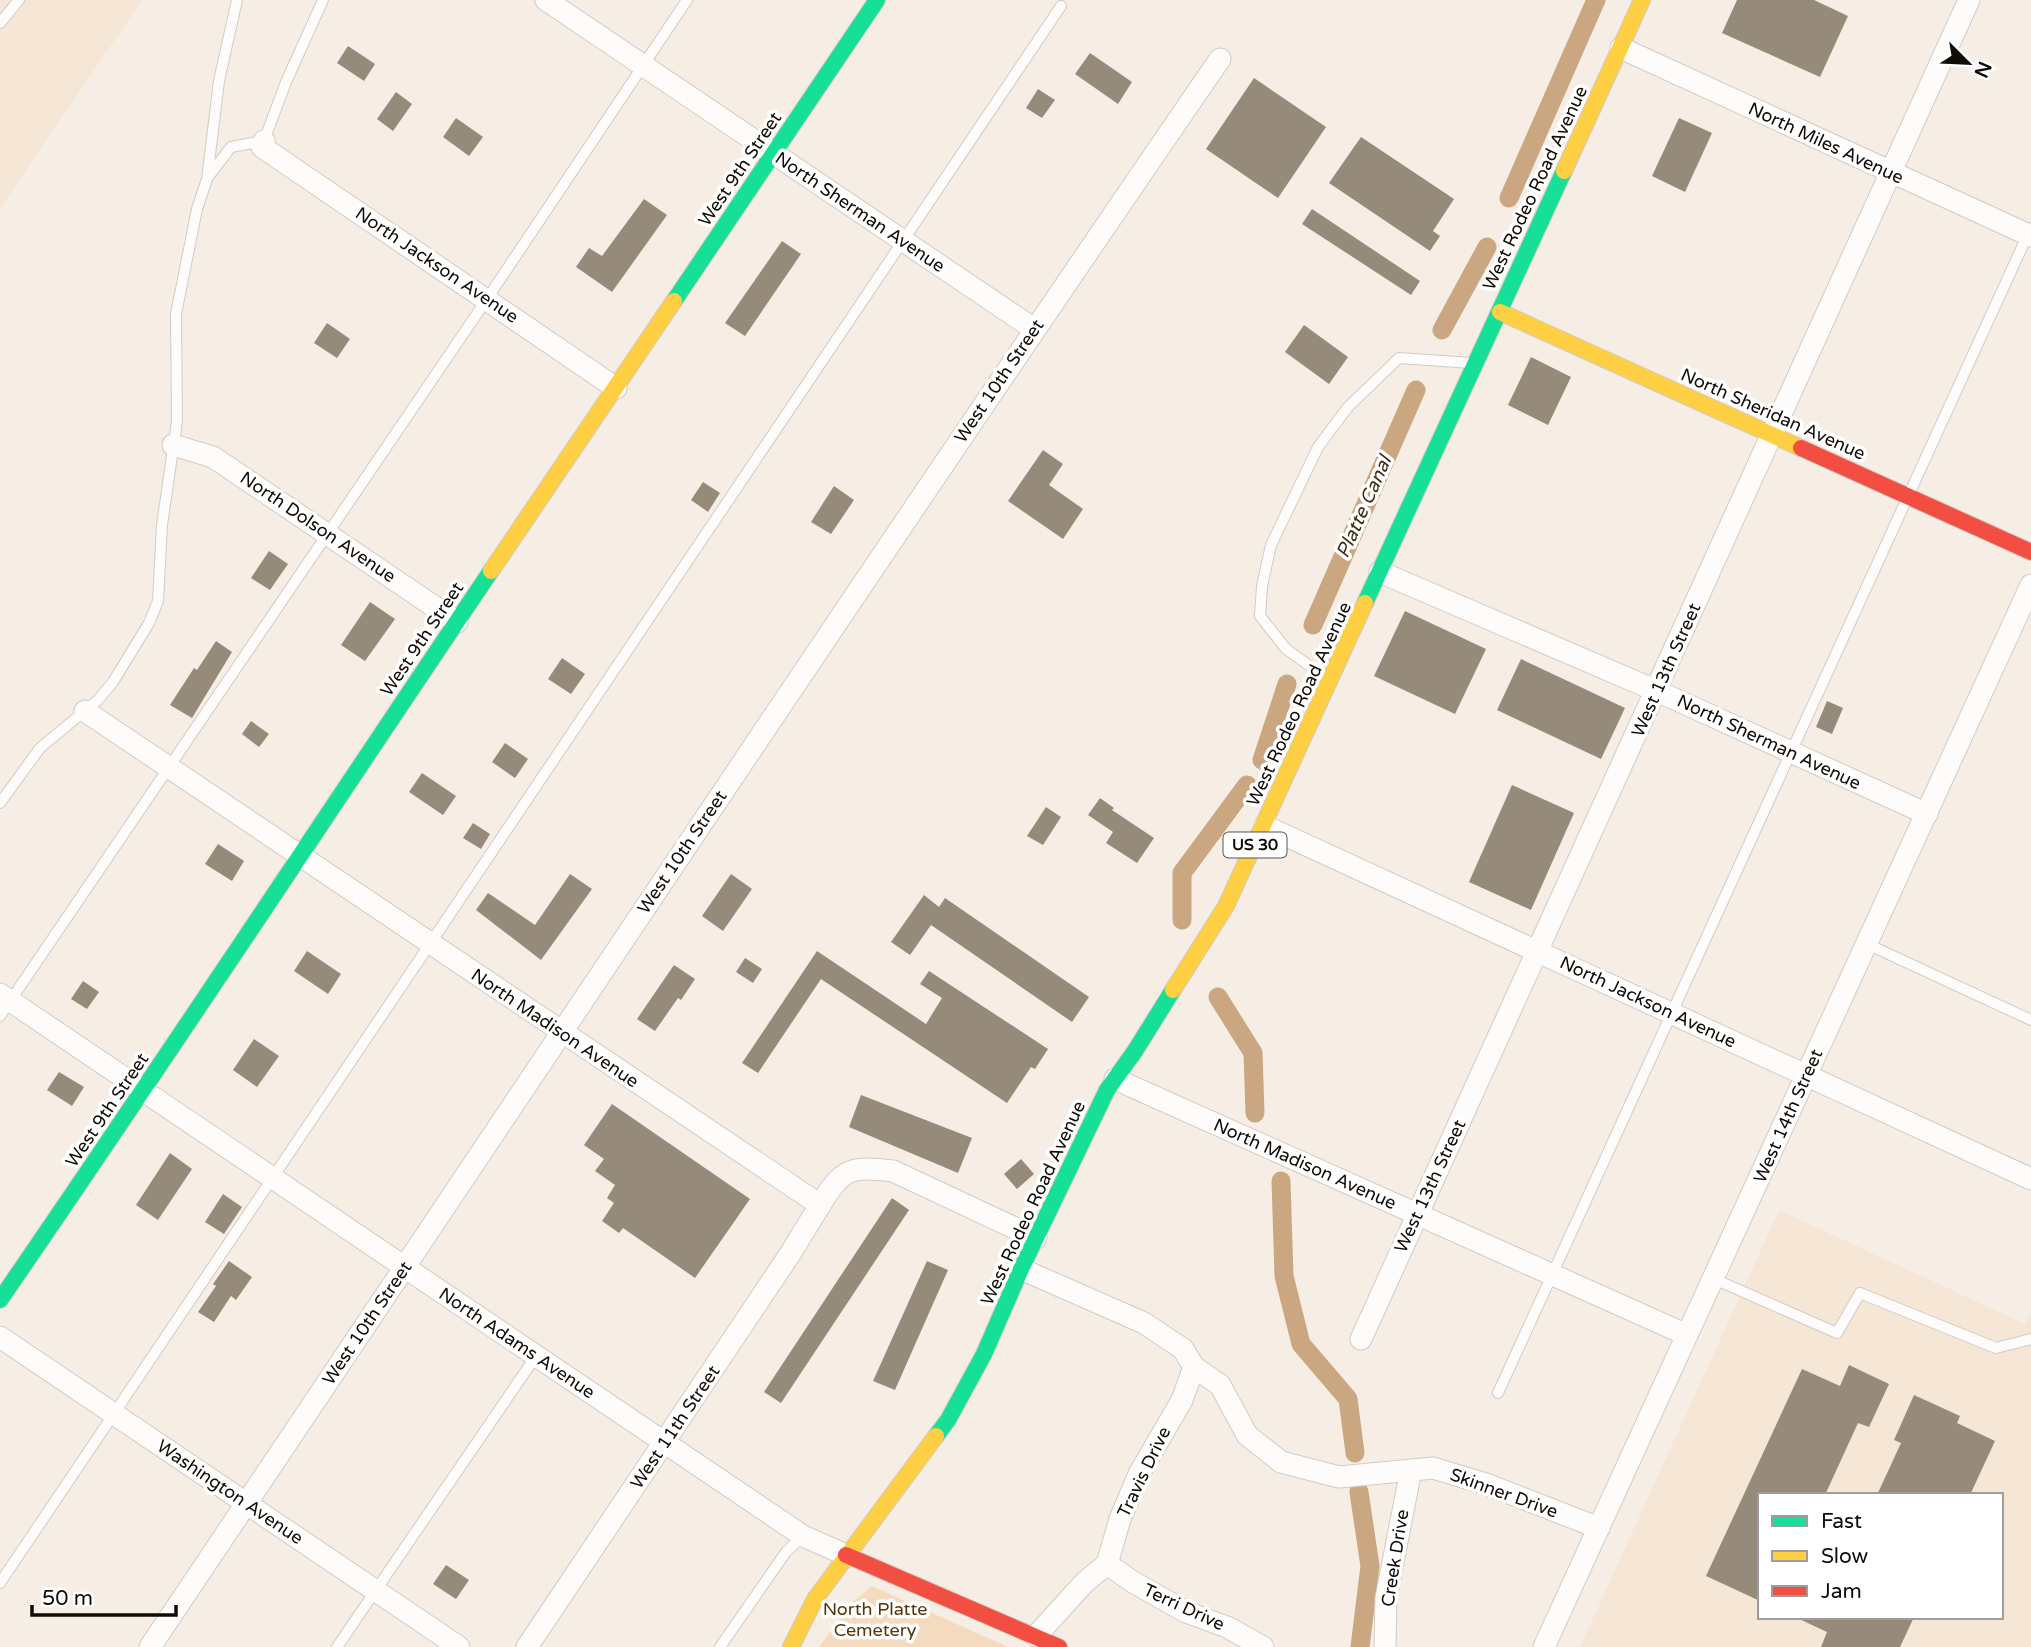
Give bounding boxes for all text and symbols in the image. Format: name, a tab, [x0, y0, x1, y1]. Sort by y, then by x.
north arrow	[1933, 28, 2003, 98]
text: N	[1969, 58, 1996, 81]
street label: West Rodeo Road Avenue	[1478, 82, 1592, 294]
street label: North Miles Avenue	[1745, 97, 1907, 189]
street label: West 9th Street	[694, 108, 786, 230]
street label: North Sherman Avenue	[771, 147, 949, 277]
street label: North Jackson Avenue	[351, 202, 523, 328]
street label: West 10th Street	[950, 315, 1049, 447]
street label: North Sheridan Avenue	[1677, 363, 1869, 465]
water label: Platte Canal	[1332, 451, 1397, 561]
street label: North Dolson Avenue	[236, 467, 400, 587]
street label: West 9th Street	[376, 578, 468, 700]
street label: West Rodeo Road Avenue	[1242, 598, 1356, 810]
street label: West 13th Street	[1627, 600, 1705, 740]
street label: North Sherman Avenue	[1674, 690, 1864, 794]
street label: West 10th Street	[633, 786, 732, 918]
road number: US 30	[1224, 832, 1286, 858]
street label: North Jackson Avenue	[1556, 951, 1740, 1053]
street label: North Madison Avenue	[467, 964, 643, 1092]
street label: West 14th Street	[1749, 1046, 1827, 1186]
street label: West 9th Street	[61, 1049, 153, 1171]
street label: West Rodeo Road Avenue	[976, 1097, 1090, 1309]
street label: North Madison Avenue	[1210, 1114, 1400, 1214]
street label: West 13th Street	[1390, 1116, 1471, 1256]
street label: West 10th Street	[318, 1257, 417, 1389]
street label: North Adams Avenue	[435, 1283, 599, 1403]
street label: West 11th Street	[626, 1361, 725, 1493]
street label: Travis Drive	[1113, 1423, 1175, 1521]
street label: Washington Avenue	[153, 1435, 307, 1549]
street label: Skinner Drive	[1447, 1463, 1561, 1523]
legend	[1758, 1493, 2003, 1619]
street label: Creek Drive	[1376, 1508, 1414, 1608]
text: Fast	[1821, 1509, 1862, 1534]
text: Slow	[1821, 1544, 1869, 1569]
scale bar	[32, 1574, 175, 1618]
street label: Terri Drive	[1140, 1579, 1228, 1635]
text: Jam	[1821, 1579, 1862, 1604]
text: 50 m	[42, 1586, 93, 1611]
park label: North Platte Cemetery	[823, 1598, 927, 1641]

